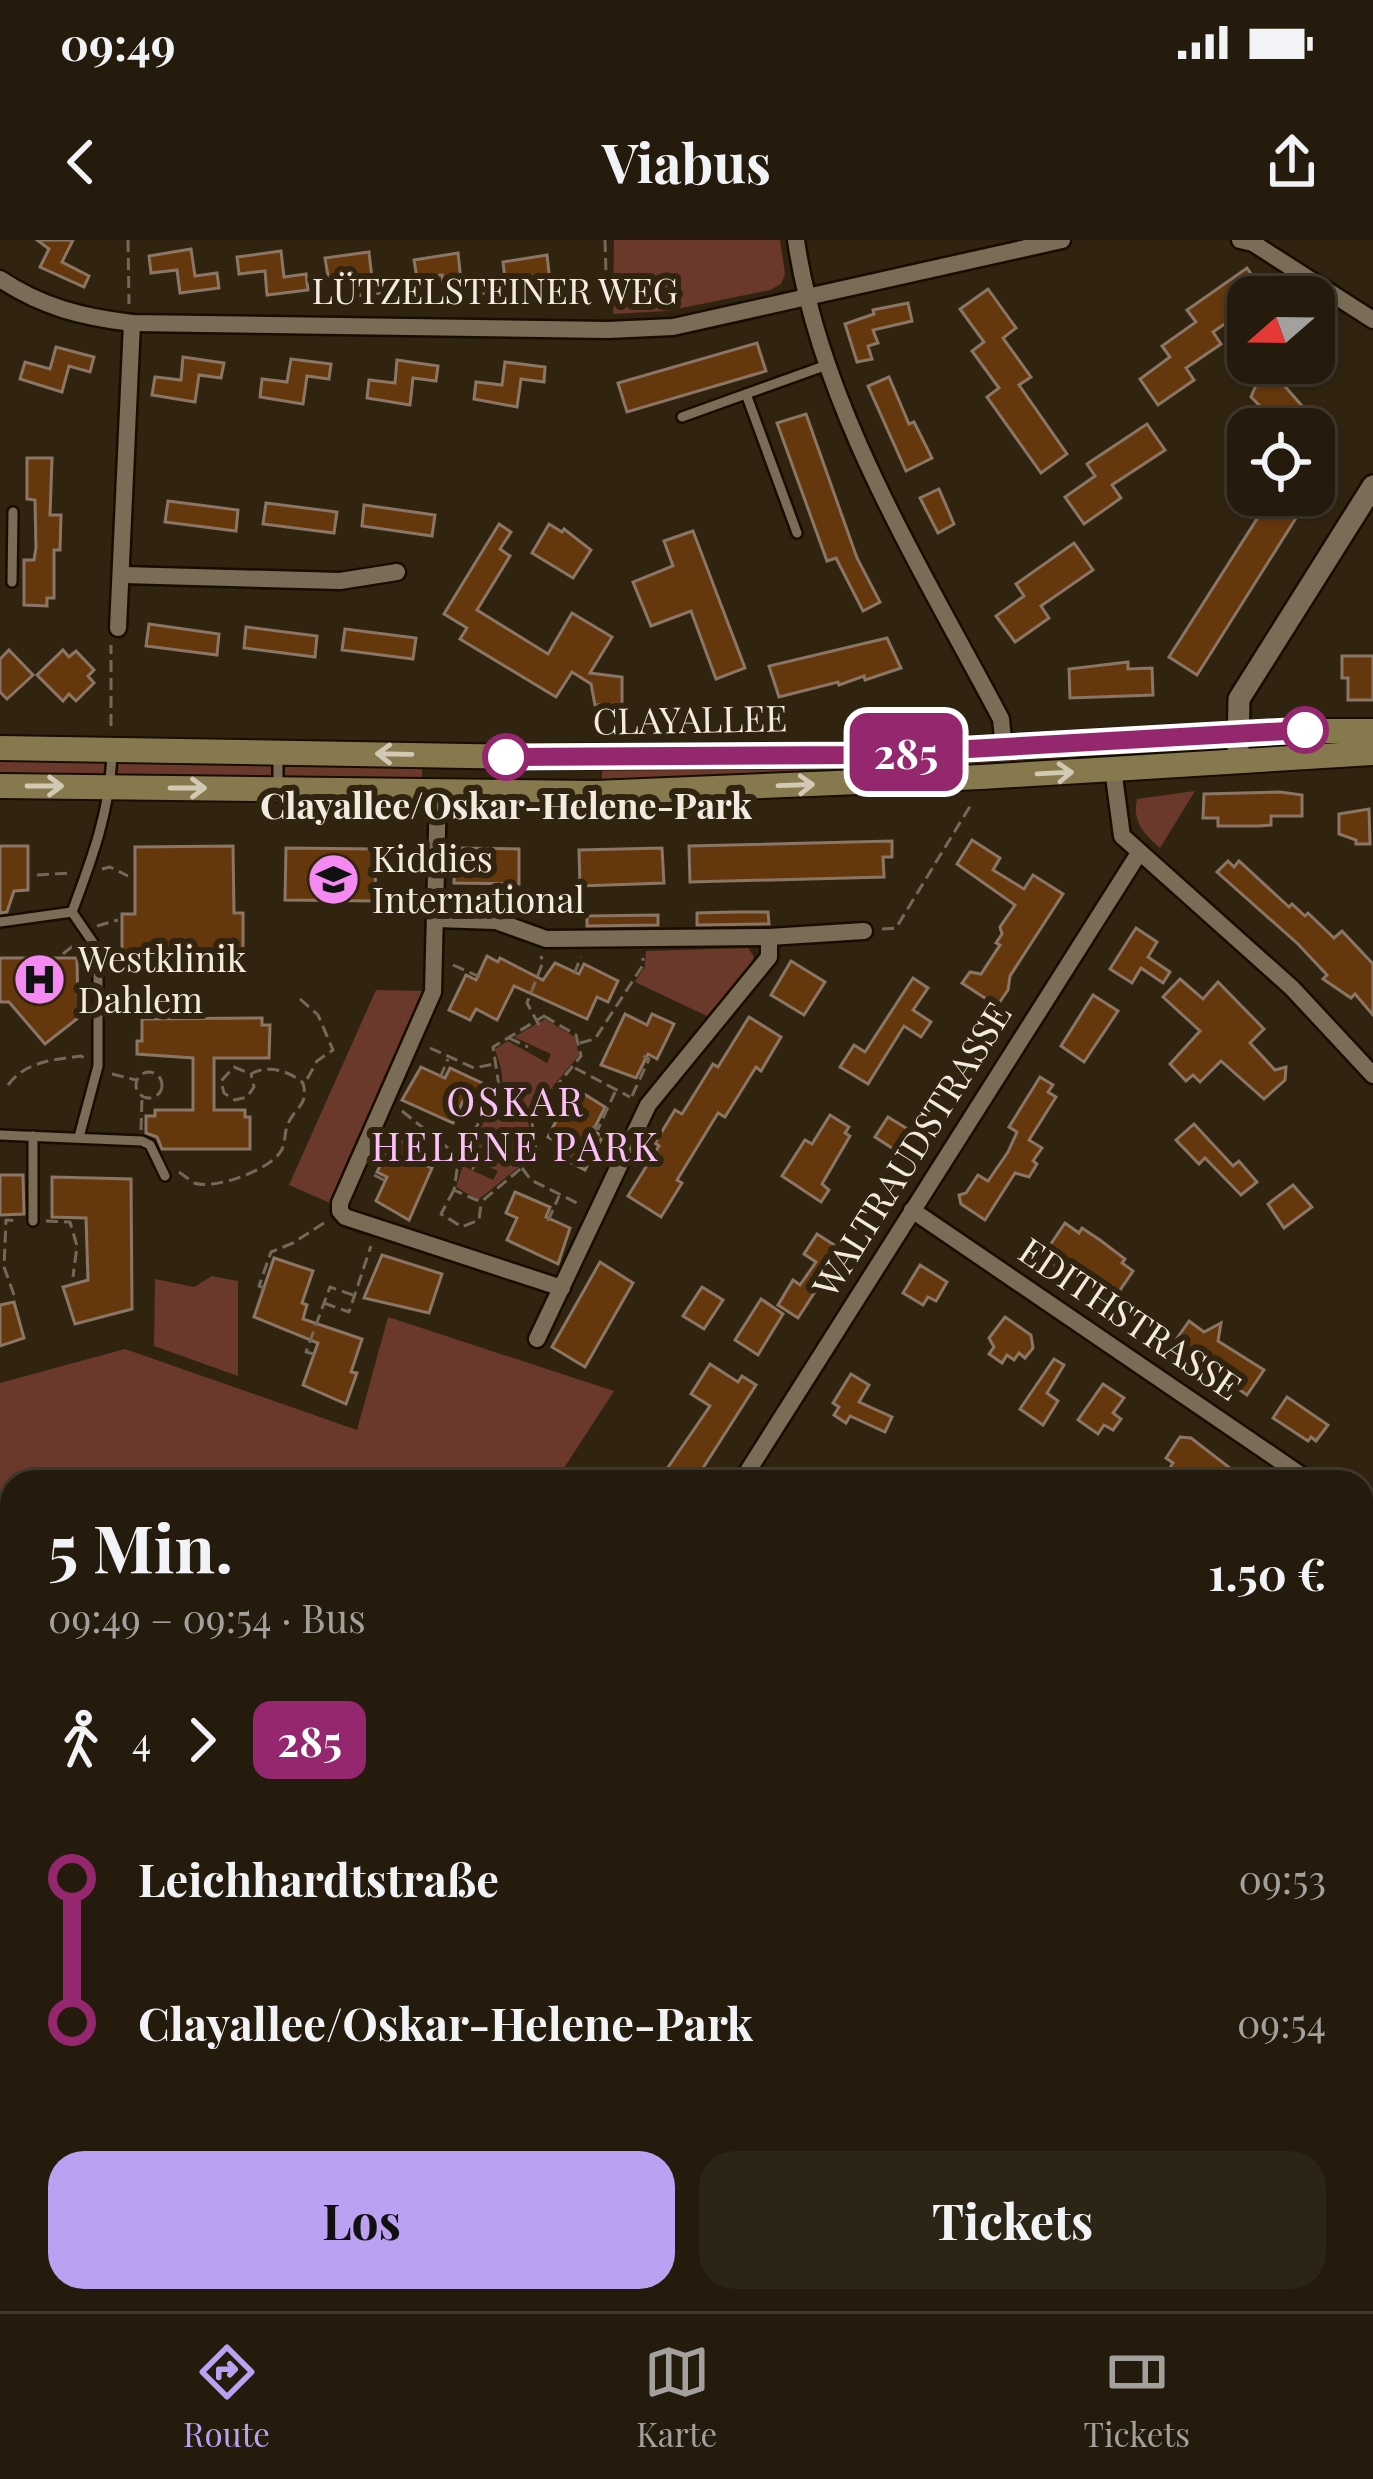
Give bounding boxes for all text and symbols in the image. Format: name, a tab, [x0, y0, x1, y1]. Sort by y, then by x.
text: 09:49	[60, 12, 176, 72]
text: Viabus	[602, 126, 771, 198]
icon: back	[48, 129, 114, 195]
icon: share	[1259, 129, 1325, 195]
street label: LÜTZELSTEINER WEG	[312, 265, 678, 313]
north arrow	[1227, 276, 1335, 384]
map controls	[1227, 276, 1335, 516]
button: locate	[1227, 408, 1335, 516]
street label: CLAYALLEE	[592, 692, 788, 744]
unlabelled marker	[1283, 708, 1327, 752]
line badge: 285	[837, 713, 975, 791]
text: 285	[874, 724, 938, 780]
marker: Clayallee/Oskar-Helene-Park	[484, 735, 528, 779]
one-way arrow	[375, 743, 414, 766]
one-way arrow	[1035, 761, 1074, 784]
one-way arrow	[776, 773, 815, 796]
one-way arrow	[25, 775, 64, 797]
one-way arrow	[168, 777, 207, 799]
place label: Clayallee/Oskar-Helene-Park	[260, 780, 753, 828]
place label: Kiddies International	[372, 833, 585, 922]
school or university icon: Kiddies International	[305, 852, 361, 908]
place label: Westklinik Dahlem	[77, 933, 247, 1022]
hospital icon: Westklinik Dahlem	[11, 952, 67, 1008]
street label: WALTRAUDSTRASSE	[800, 993, 1020, 1306]
district label: OSKAR HELENE PARK	[371, 1074, 661, 1171]
street label: EDITHSTRASSE	[1011, 1225, 1252, 1409]
text: 5 Min.	[48, 1502, 233, 1590]
text: 1.50 €	[1208, 1542, 1326, 1602]
text: 09:49 – 09:54 · Bus	[48, 1591, 366, 1643]
icon: walk	[48, 1707, 114, 1773]
icon: forward	[169, 1707, 235, 1773]
text: 285	[277, 1712, 342, 1768]
text: 4	[132, 1714, 151, 1766]
text: Leichhardtstraße	[138, 1848, 499, 1908]
text: 09:53	[1239, 1852, 1326, 1904]
text: Clayallee/Oskar-Helene-Park	[138, 1992, 753, 2052]
text: 09:54	[1237, 1996, 1326, 2048]
button: Los	[48, 2151, 675, 2289]
button: Tickets	[699, 2151, 1326, 2289]
tab: Route	[183, 2339, 270, 2455]
tab: Karte	[636, 2339, 717, 2455]
tab: Tickets	[1083, 2339, 1190, 2455]

